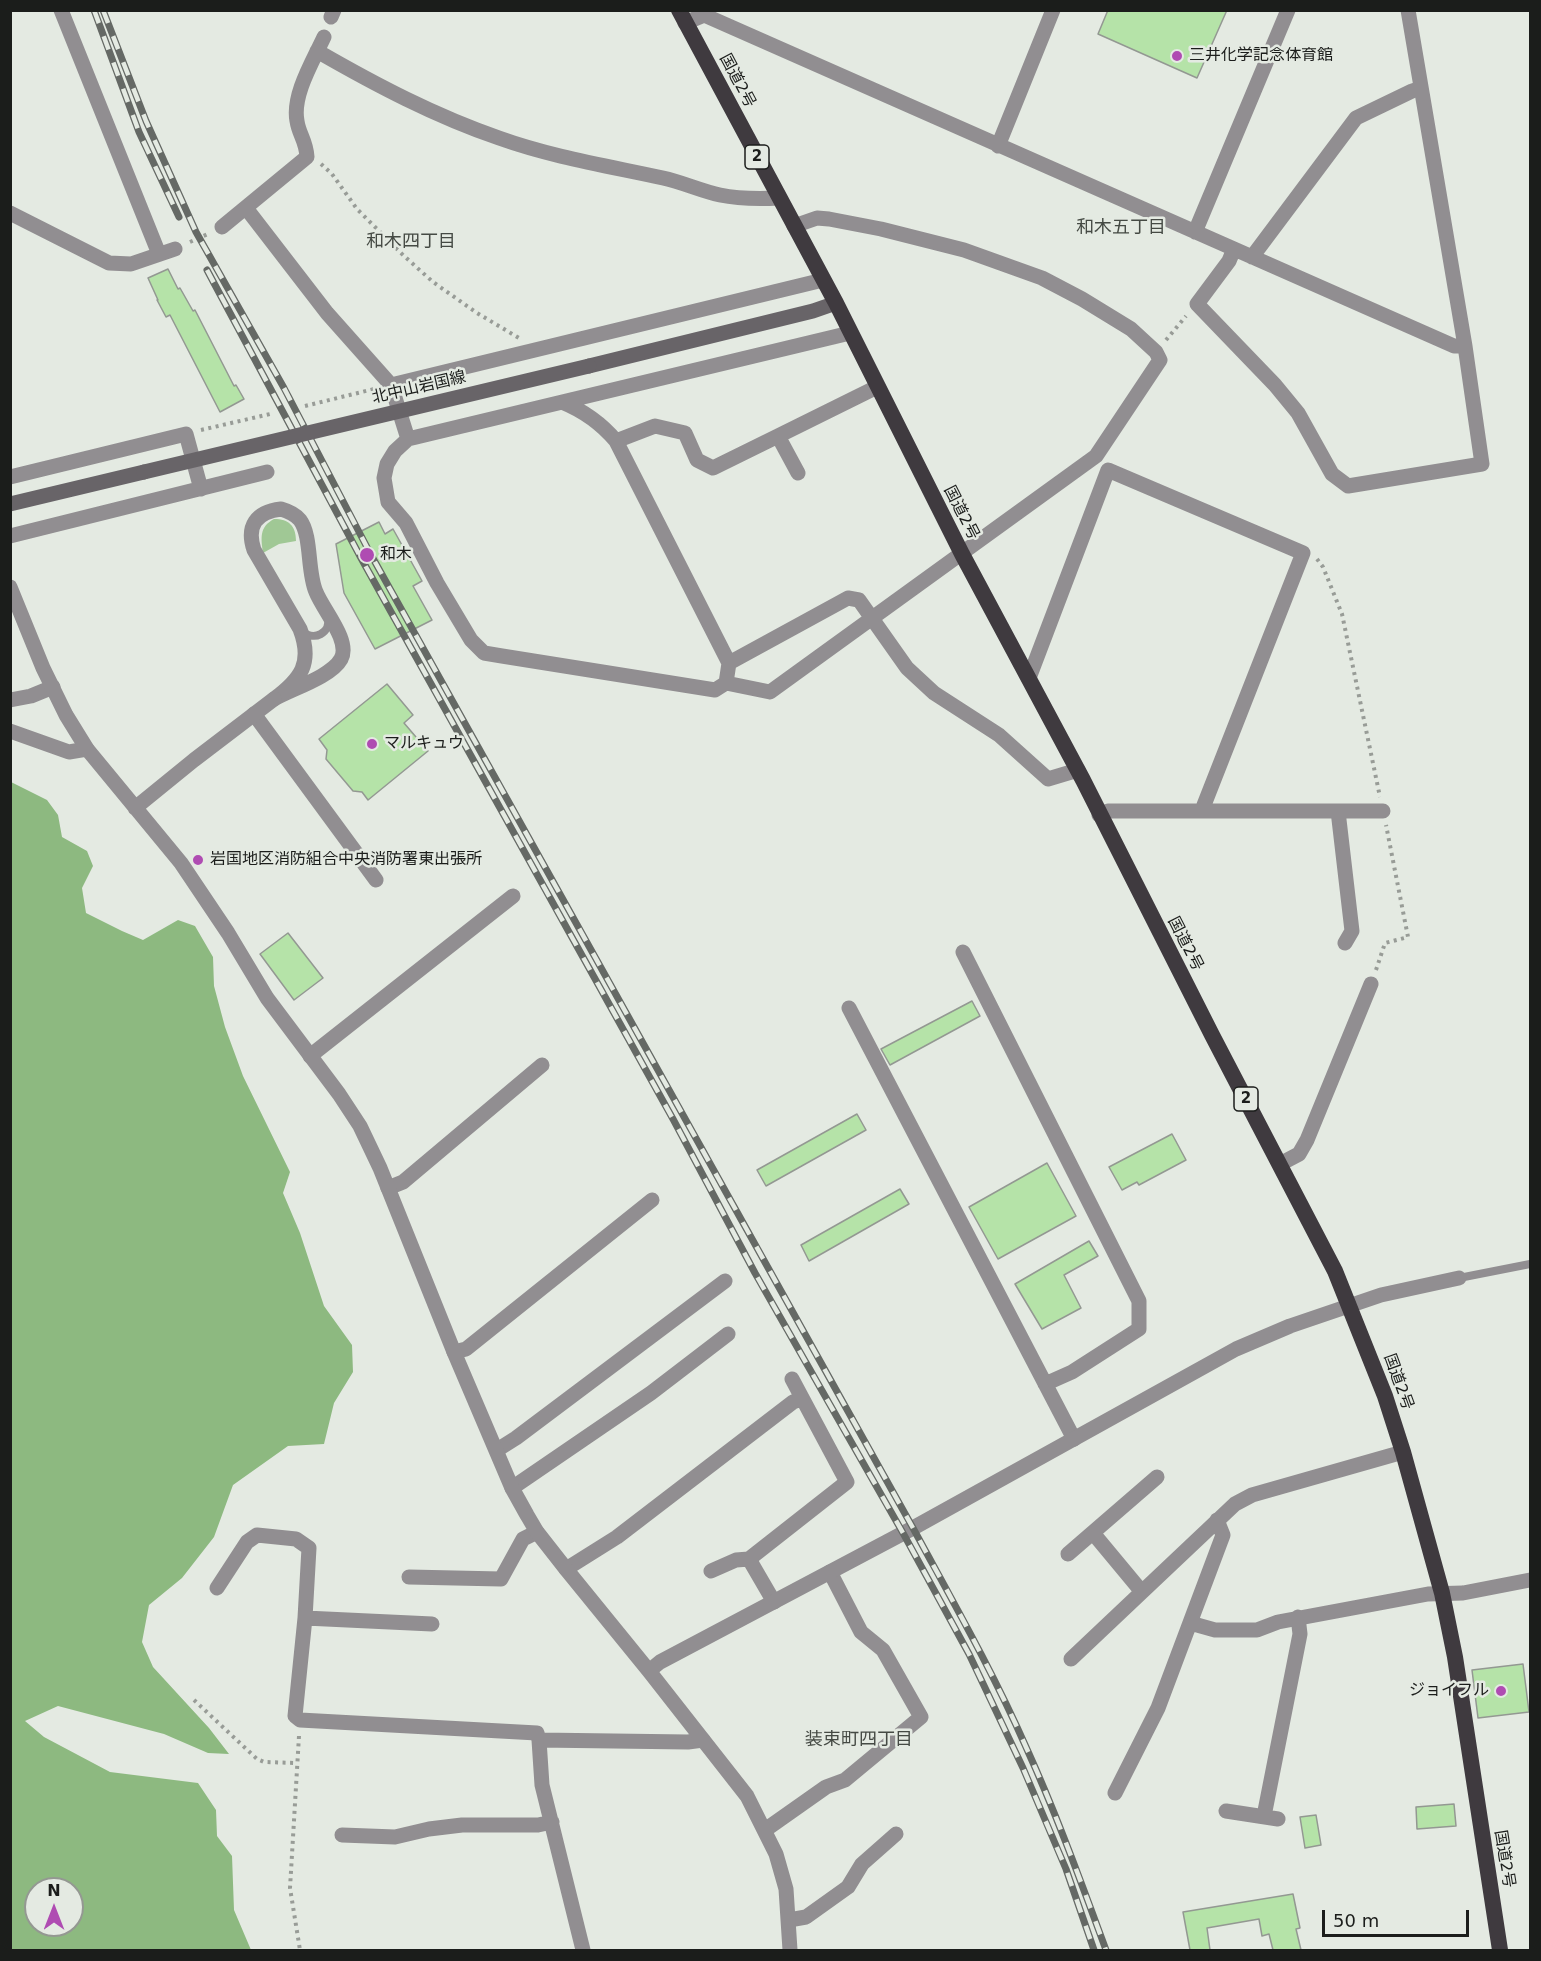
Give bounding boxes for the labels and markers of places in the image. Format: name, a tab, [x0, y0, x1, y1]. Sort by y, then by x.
place label: 三井化学記念体育館	[1189, 46, 1333, 66]
marker: 三井化学記念体育館	[1170, 49, 1184, 63]
place label: 和木	[380, 545, 412, 565]
marker: 和木	[358, 546, 376, 564]
place label: マルキュウ	[384, 734, 464, 754]
marker: マルキュウ	[365, 737, 379, 751]
place label: 岩国地区消防組合中央消防署東出張所	[210, 850, 482, 870]
marker: 岩国地区消防組合中央消防署東出張所	[191, 853, 205, 867]
place label: ジョイフル	[1409, 1681, 1489, 1701]
marker: ジョイフル	[1494, 1684, 1508, 1698]

